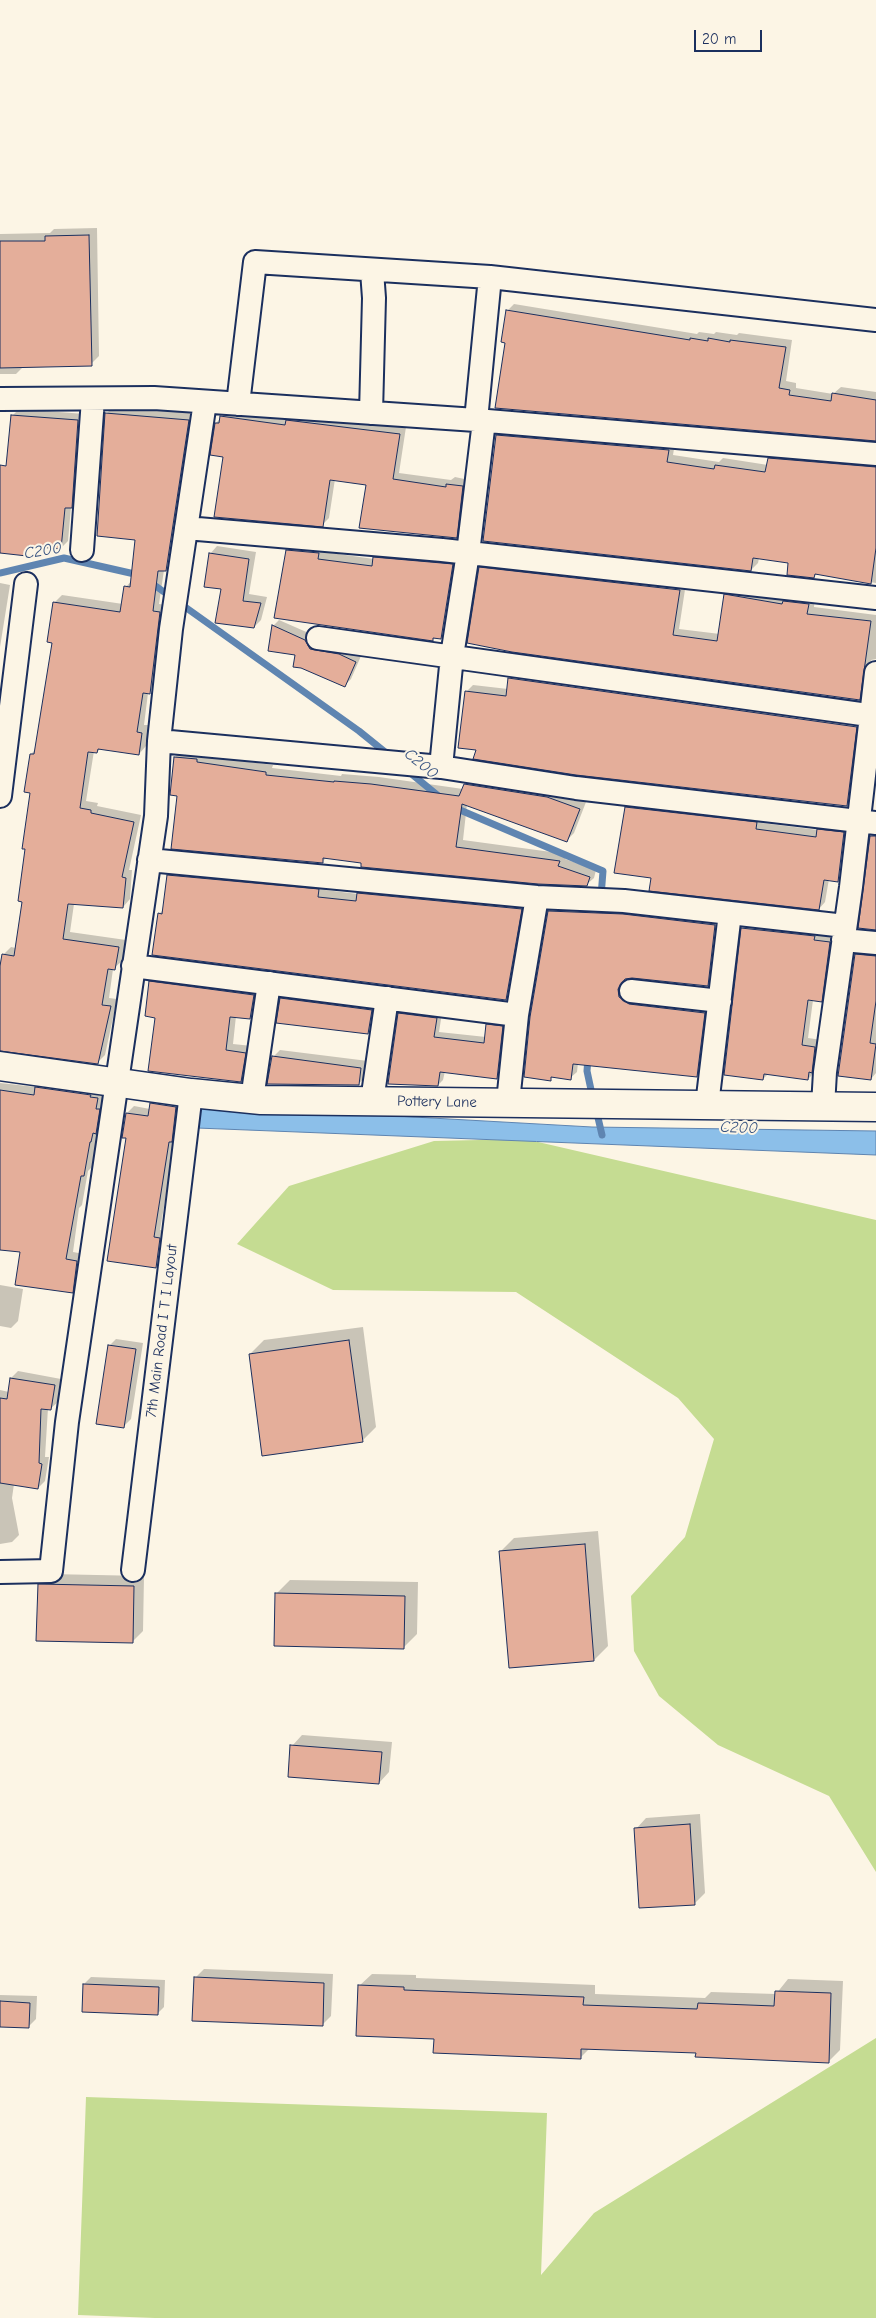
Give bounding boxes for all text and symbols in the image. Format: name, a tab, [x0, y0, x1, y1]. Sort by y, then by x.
scale bar	[696, 20, 764, 52]
text: 20 m	[702, 30, 736, 48]
water label: C200	[23, 539, 63, 563]
water label: C200	[400, 745, 442, 783]
street label: Pottery Lane	[397, 1092, 477, 1112]
water label: C200	[720, 1118, 758, 1138]
street label: 7th Main Road I T I Layout	[142, 1243, 182, 1419]

